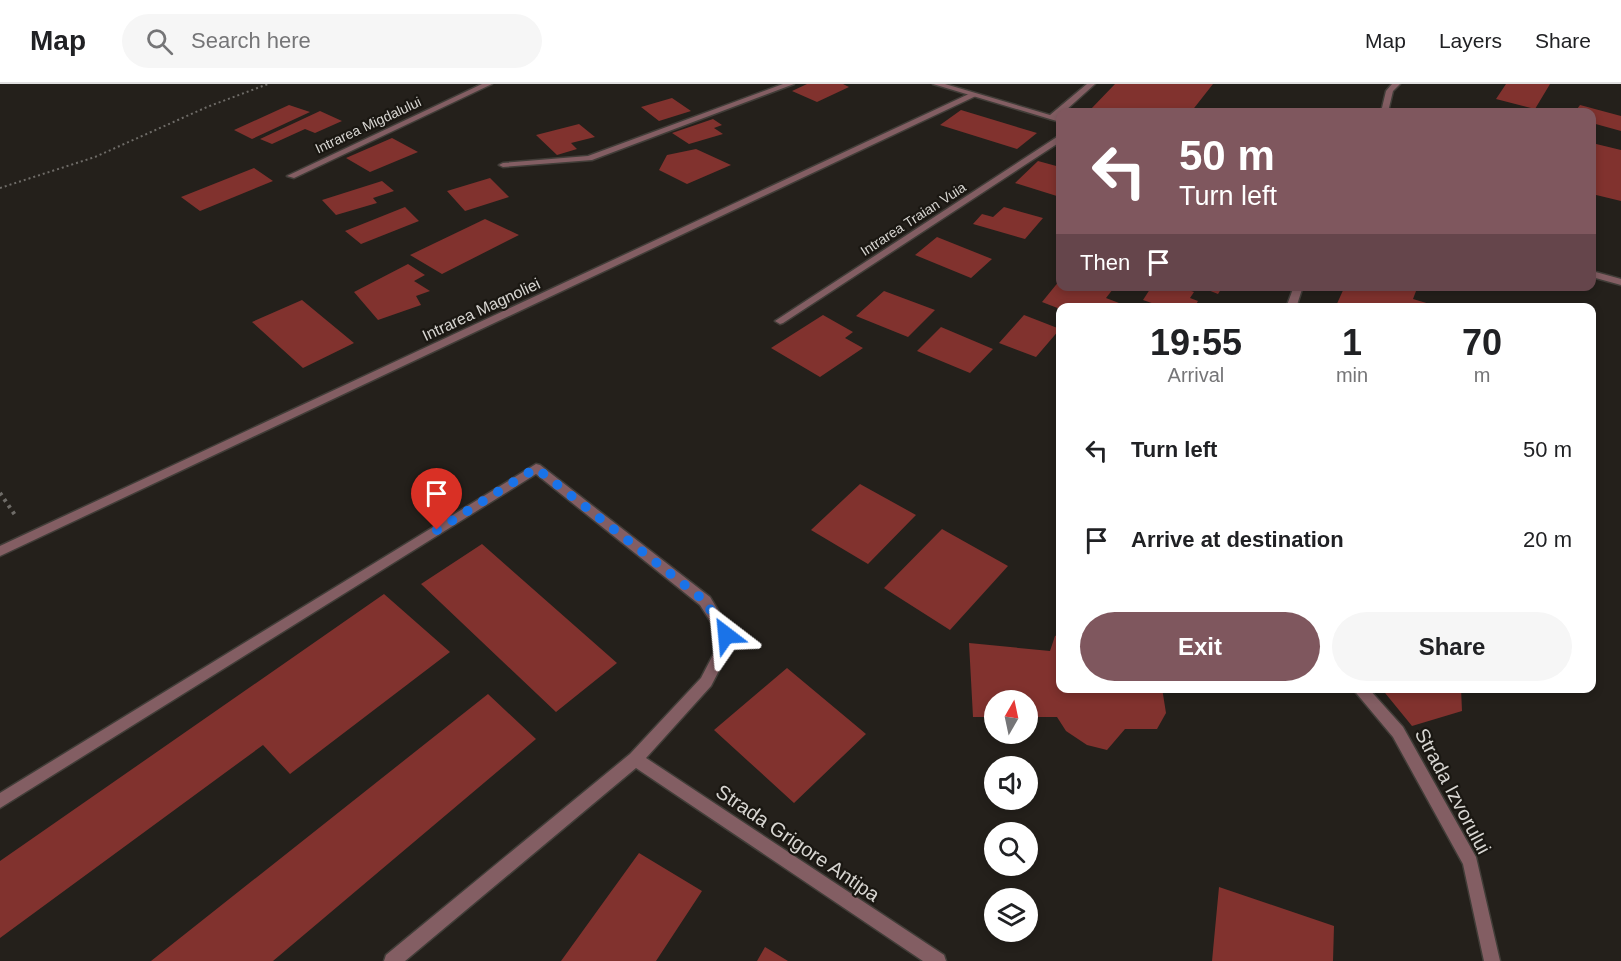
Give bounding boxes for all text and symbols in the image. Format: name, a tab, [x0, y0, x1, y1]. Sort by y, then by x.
search box	[122, 14, 542, 68]
text: Map	[30, 25, 86, 56]
icon: search	[143, 25, 176, 58]
text: Search here	[191, 28, 311, 53]
text: Map	[1365, 29, 1406, 52]
text: Layers	[1439, 29, 1502, 52]
text: Share	[1535, 29, 1591, 52]
street label: Intrarea Migdalului	[312, 93, 424, 157]
icon: left	[1080, 132, 1158, 210]
text: 50 m	[1179, 132, 1275, 179]
street label: Intrarea Traian Vuia	[857, 179, 969, 259]
text: Turn left	[1179, 181, 1277, 211]
icon: arrive	[1142, 246, 1175, 279]
text: Then	[1080, 250, 1130, 275]
street label: Intrarea Magnoliei	[420, 275, 543, 344]
text: 19:55	[1150, 322, 1242, 363]
text: 1	[1342, 322, 1362, 363]
text: 70	[1462, 322, 1502, 363]
text: Arrival	[1168, 364, 1224, 386]
text: min	[1336, 364, 1368, 386]
text: m	[1474, 364, 1490, 386]
icon: left	[1080, 434, 1113, 467]
text: Turn left	[1131, 437, 1217, 462]
text: 50 m	[1523, 437, 1572, 462]
pin	[411, 468, 462, 530]
icon: arrive	[420, 477, 453, 510]
icon: arrive	[1080, 524, 1113, 557]
text: Arrive at destination	[1131, 527, 1344, 552]
text: 20 m	[1523, 527, 1572, 552]
position arrow	[694, 603, 758, 667]
button: Exit	[1080, 612, 1320, 681]
button: Share	[1332, 612, 1572, 681]
north arrow	[984, 690, 1038, 744]
map controls	[984, 690, 1038, 942]
street label: Strada Izvorului	[1411, 724, 1495, 858]
button: sound	[984, 756, 1038, 810]
street label: Strada Grigore Antipa	[712, 780, 885, 906]
button: search	[984, 822, 1038, 876]
button: layers	[984, 888, 1038, 942]

